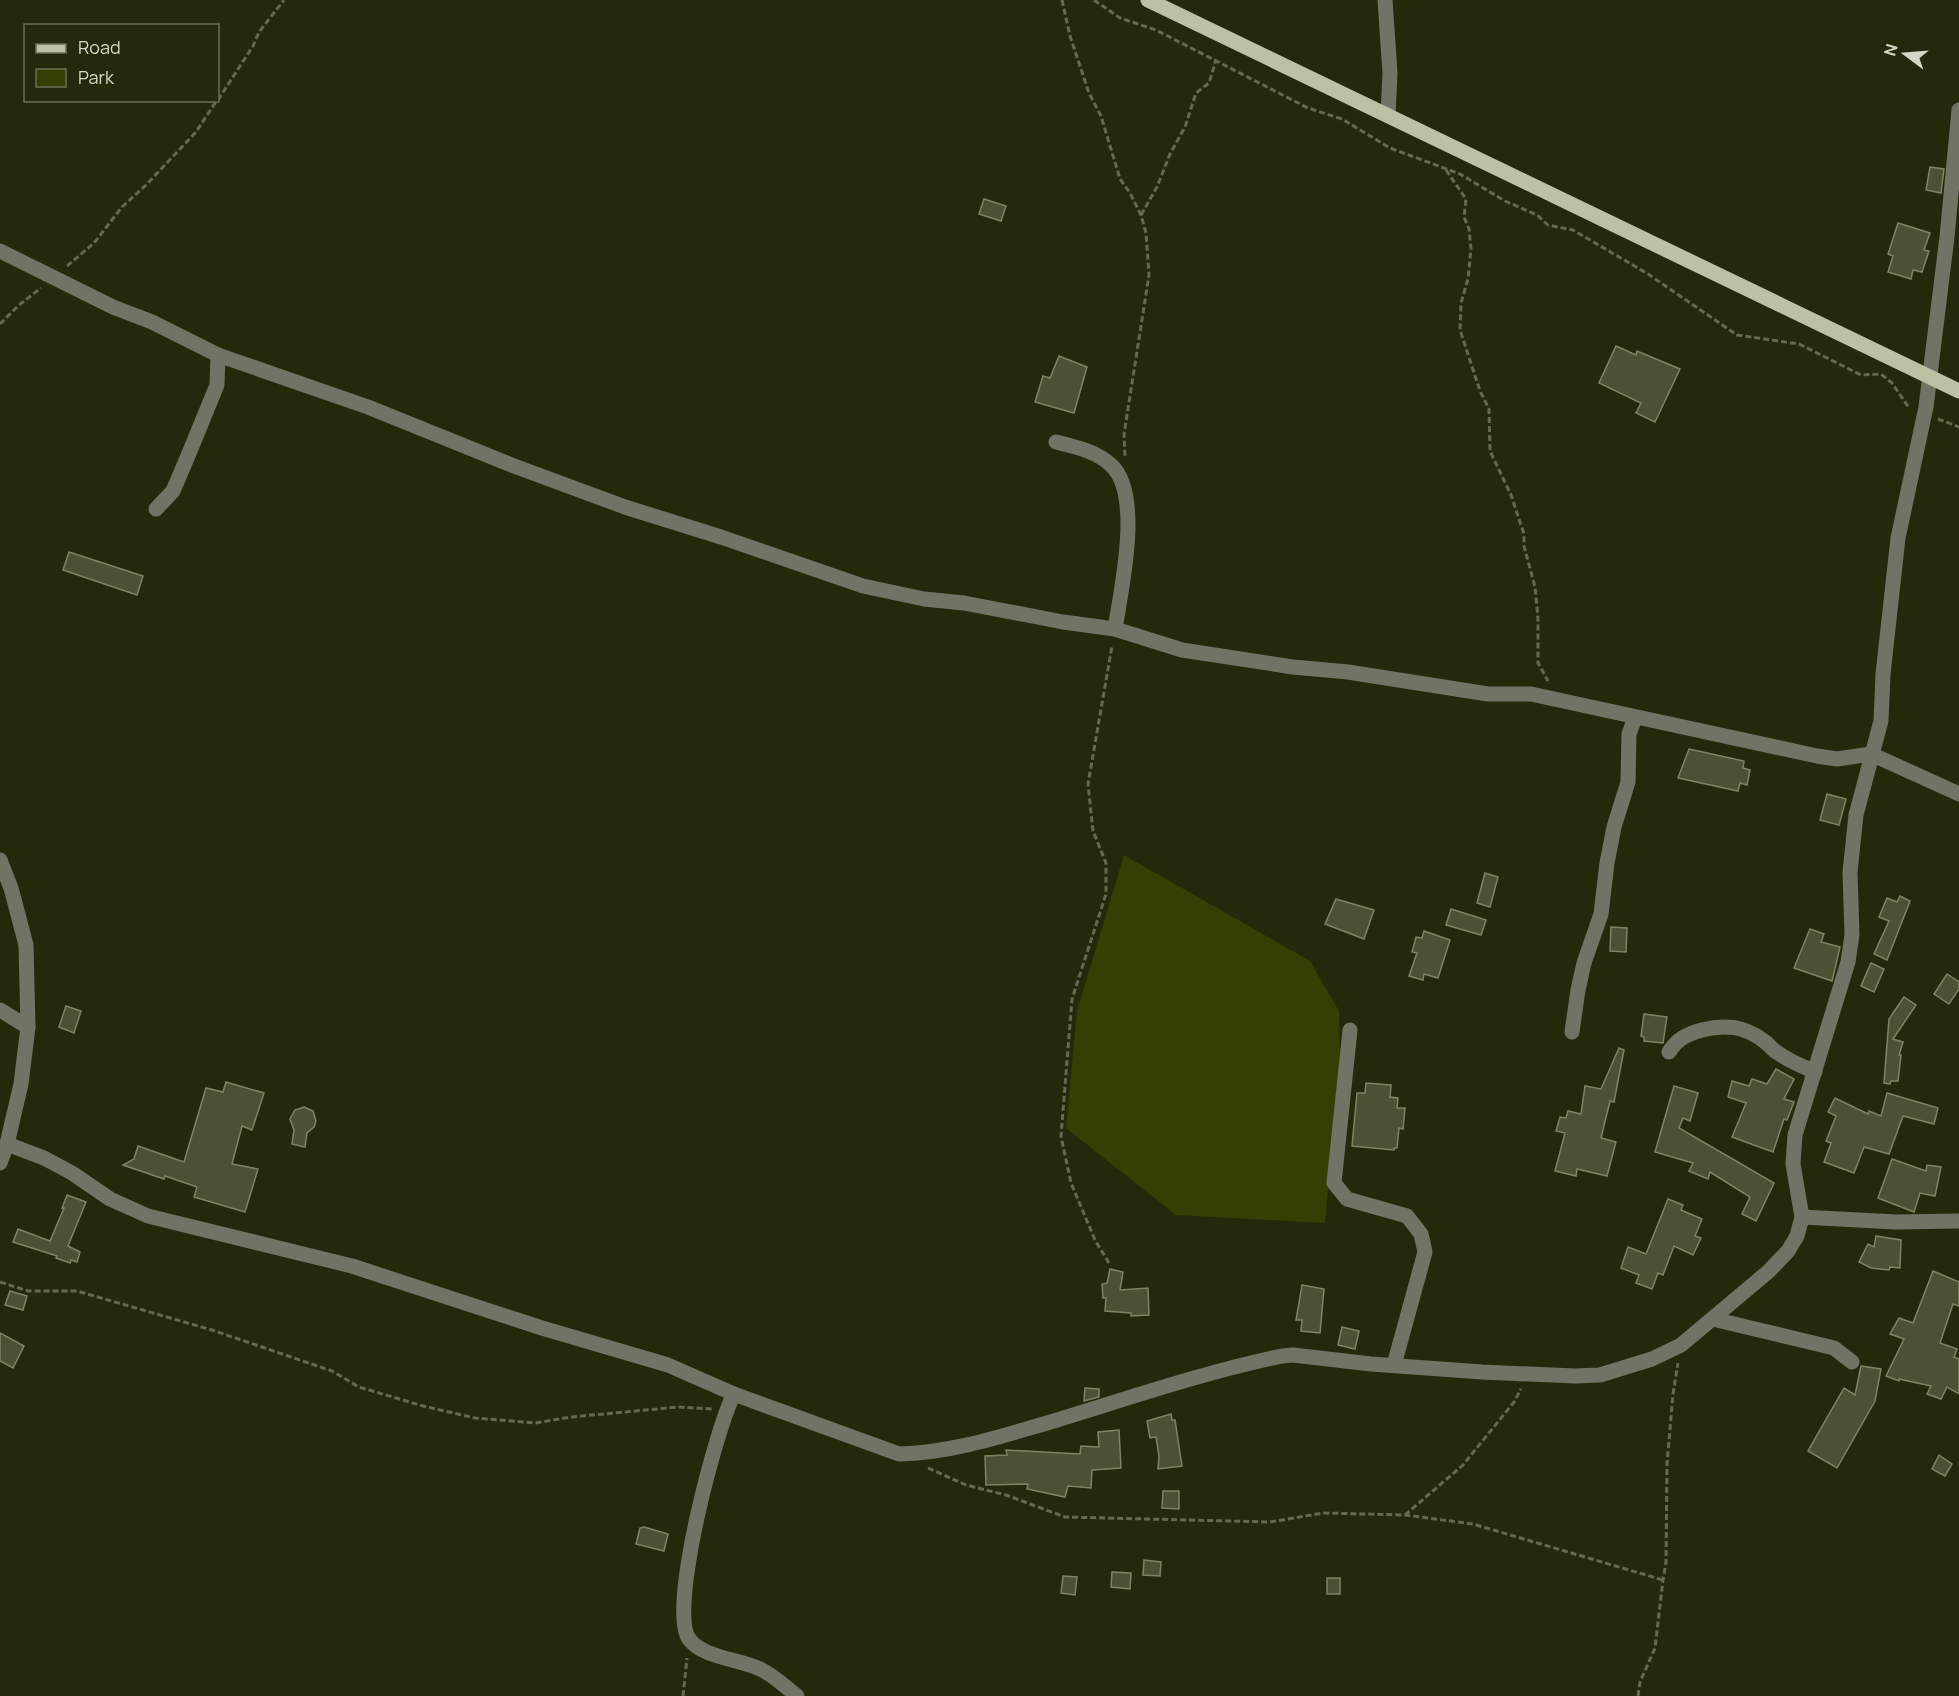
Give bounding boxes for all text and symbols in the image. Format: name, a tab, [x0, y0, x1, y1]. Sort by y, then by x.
legend	[24, 24, 219, 102]
north arrow	[1875, 24, 1935, 84]
text: Road	[78, 35, 121, 59]
text: N	[1878, 41, 1903, 58]
text: Park	[78, 65, 115, 89]

